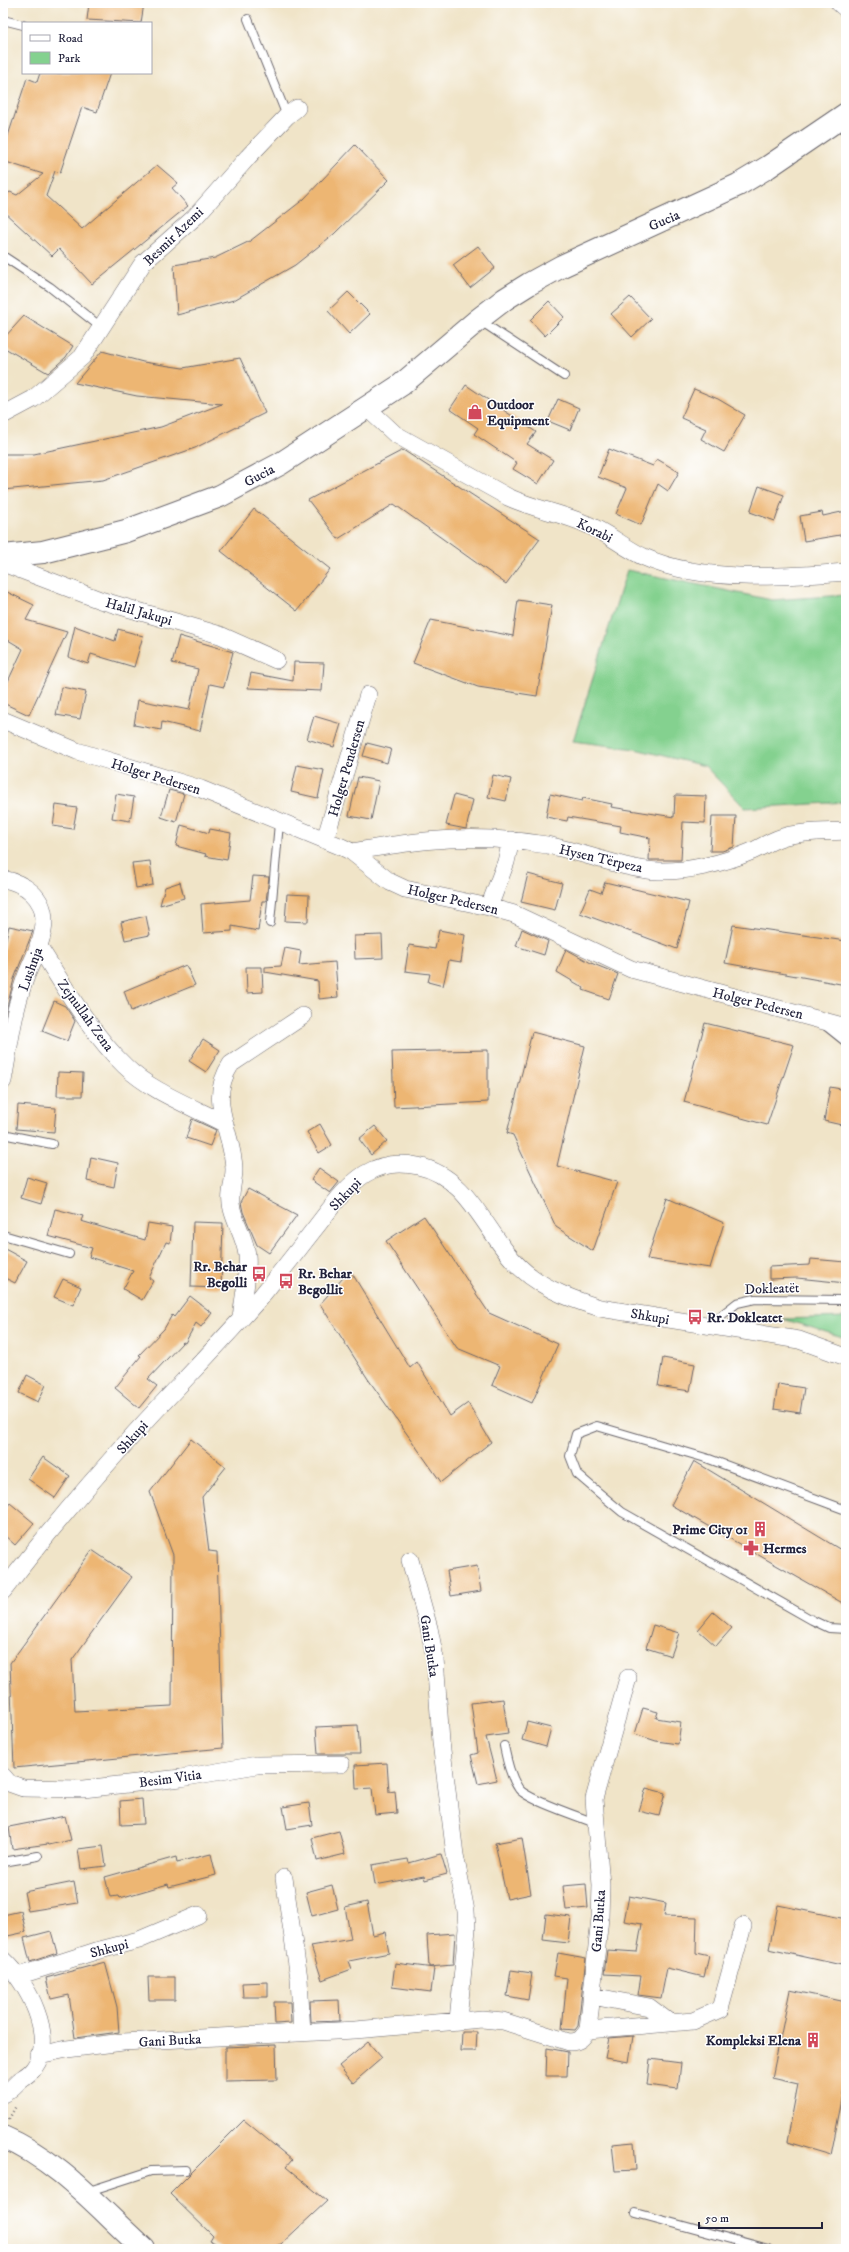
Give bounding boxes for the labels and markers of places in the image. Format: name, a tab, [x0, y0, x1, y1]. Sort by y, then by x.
place label: Outdoor Equipment	[487, 396, 550, 430]
shop icon: Outdoor Equipment	[466, 403, 484, 421]
place label: Rr. Behar Begolli	[193, 1258, 248, 1292]
bus stop icon: Rr. Behar Begolli	[250, 1265, 268, 1283]
place label: Rr. Behar Begollit	[298, 1265, 353, 1299]
bus stop icon: Rr. Behar Begollit	[277, 1272, 295, 1290]
bus stop icon: Rr. Dokleatet	[686, 1308, 704, 1326]
place label: Rr. Dokleatet	[707, 1309, 783, 1327]
building icon: Prime City 01	[751, 1520, 769, 1538]
place label: Prime City 01	[672, 1521, 748, 1539]
pharmacy icon: Hermes	[742, 1539, 760, 1557]
place label: Hermes	[763, 1540, 807, 1558]
building icon: Kompleksi Elena	[804, 2031, 822, 2049]
place label: Kompleksi Elena	[706, 2032, 802, 2050]

